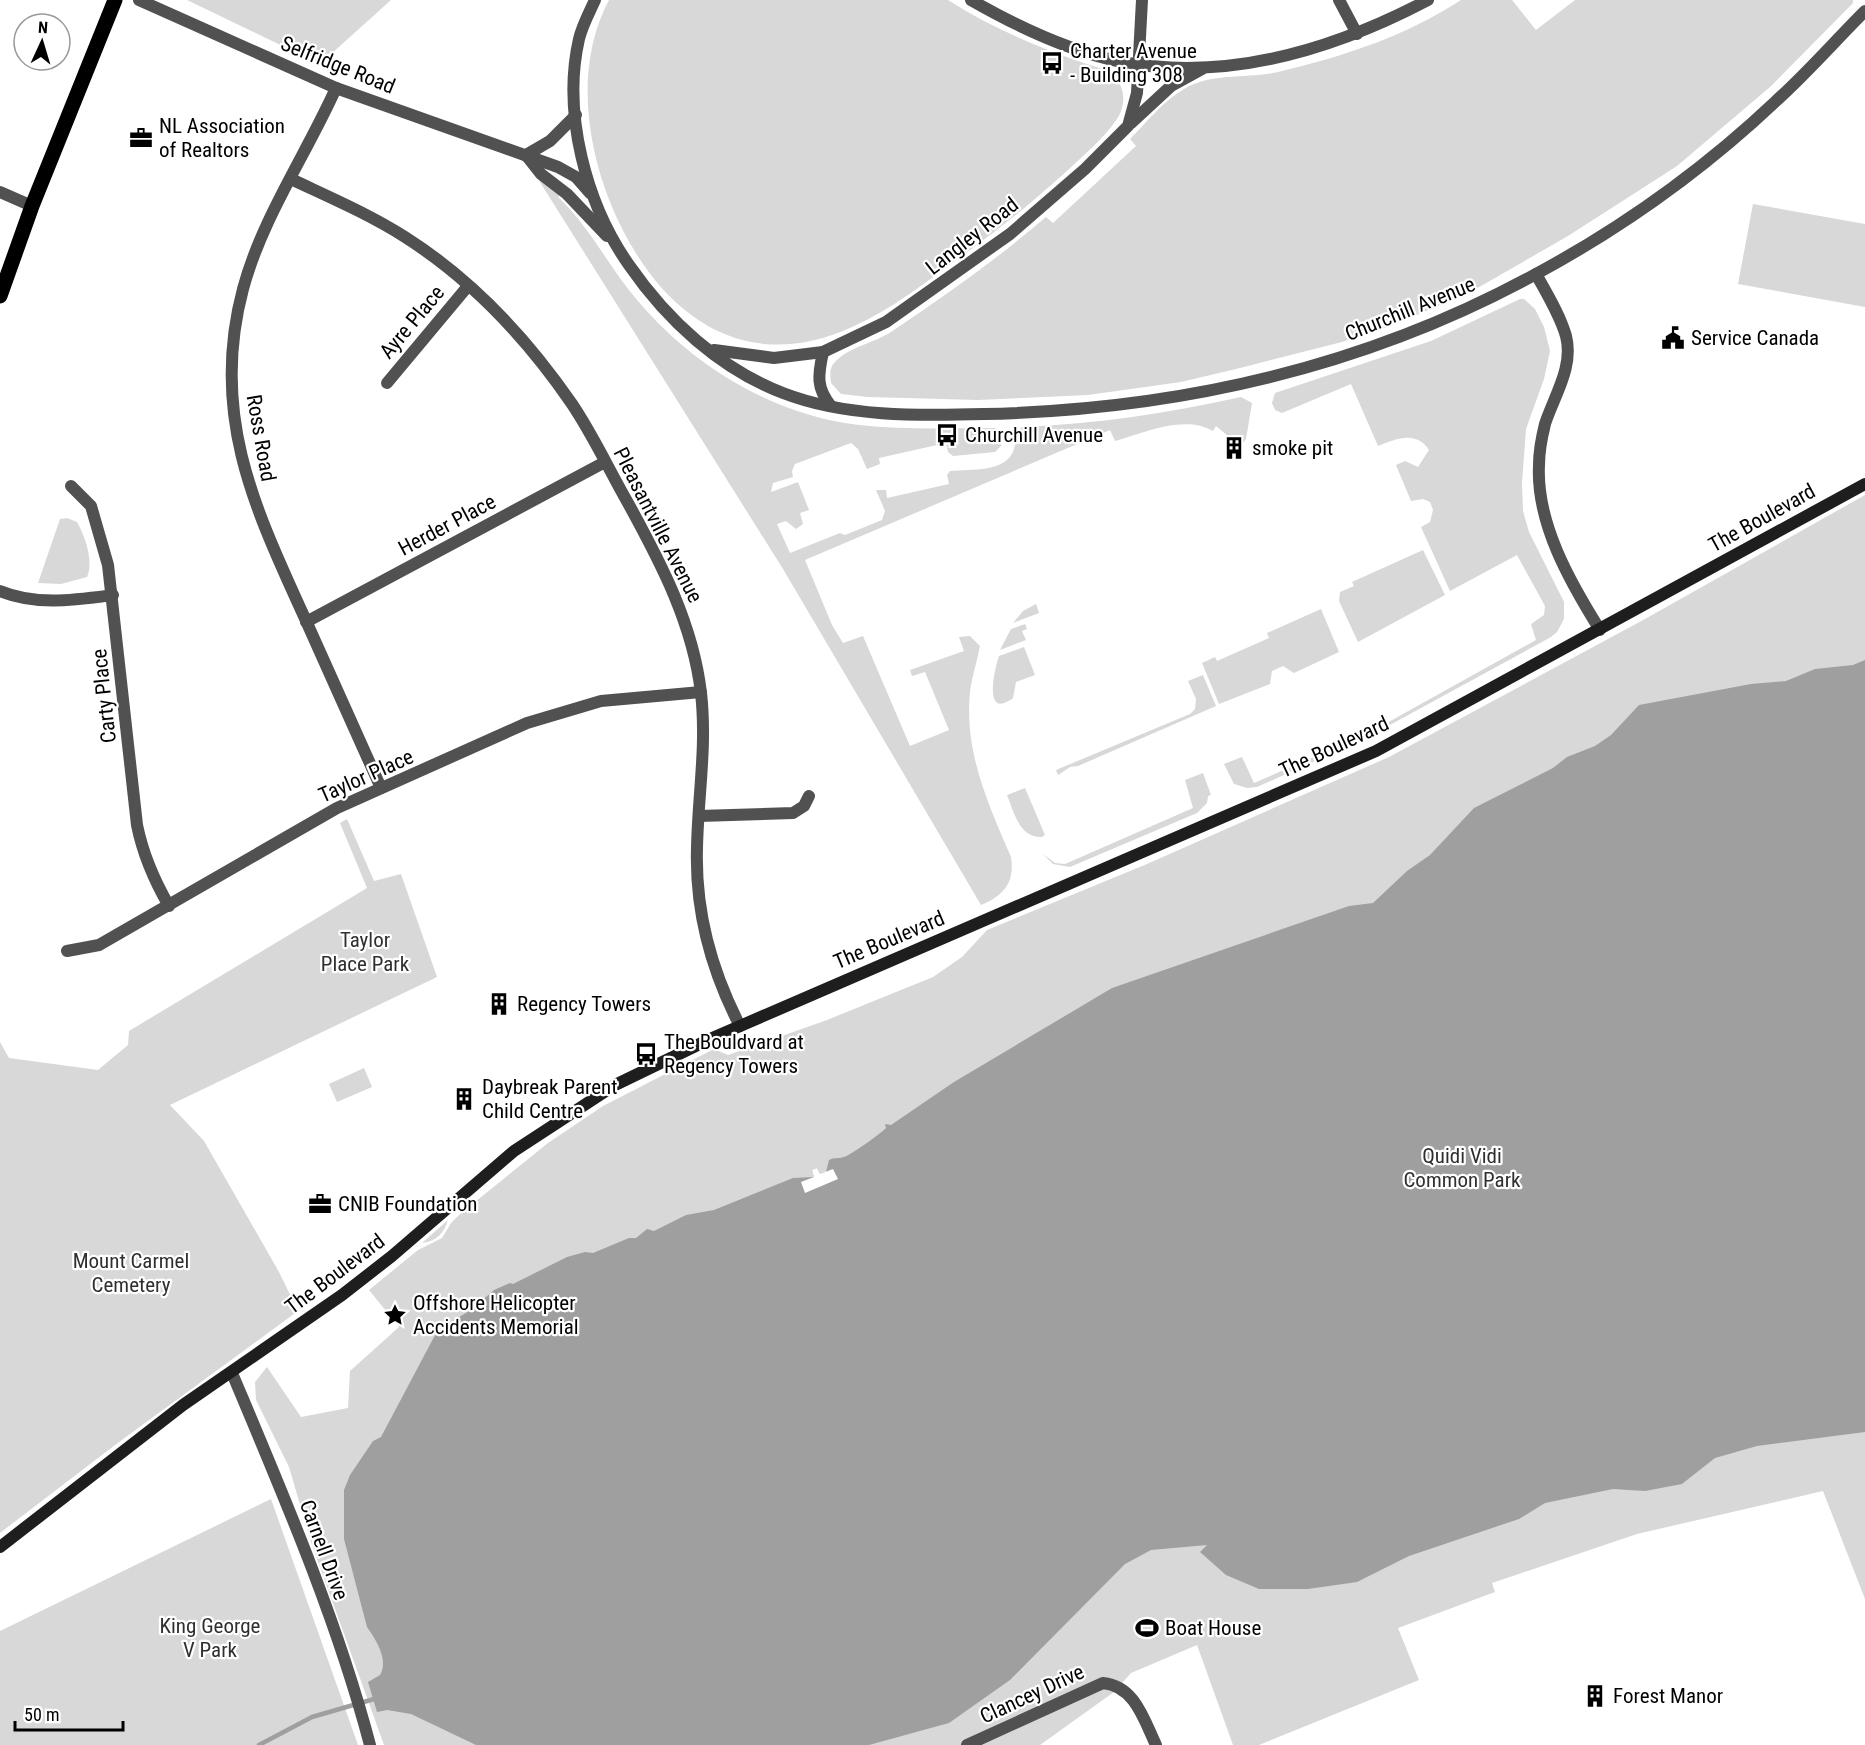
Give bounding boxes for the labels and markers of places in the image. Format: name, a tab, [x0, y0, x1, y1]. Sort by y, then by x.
place label: Charter Avenue - Building 308	[1070, 39, 1197, 87]
bus stop icon: Charter Avenue - Building 308	[1039, 50, 1065, 76]
place label: NL Association of Realtors	[159, 114, 285, 162]
office icon: NL Association of Realtors	[128, 125, 154, 151]
public building icon: Service Canada	[1660, 325, 1686, 351]
place label: Service Canada	[1691, 326, 1819, 350]
bus stop icon: Churchill Avenue	[934, 422, 960, 448]
place label: Churchill Avenue	[965, 423, 1103, 447]
building icon: smoke pit	[1221, 435, 1247, 461]
place label: smoke pit	[1252, 436, 1333, 460]
building icon: Regency Towers	[486, 991, 512, 1017]
place label: Regency Towers	[517, 992, 651, 1016]
place label: The Bouldvard at Regency Towers	[664, 1030, 804, 1078]
bus stop icon: The Bouldvard at Regency Towers	[633, 1041, 659, 1067]
place label: Daybreak Parent Child Centre	[482, 1075, 617, 1123]
building icon: Daybreak Parent Child Centre	[451, 1086, 477, 1112]
office icon: CNIB Foundation	[307, 1191, 333, 1217]
place label: CNIB Foundation	[338, 1192, 477, 1216]
place label: Offshore Helicopter Accidents Memorial	[413, 1291, 579, 1339]
place icon: Offshore Helicopter Accidents Memorial	[382, 1302, 408, 1328]
sports icon: Boat House	[1134, 1615, 1160, 1641]
place label: Boat House	[1165, 1616, 1261, 1640]
building icon: Forest Manor	[1582, 1683, 1608, 1709]
place label: Forest Manor	[1613, 1684, 1723, 1708]

